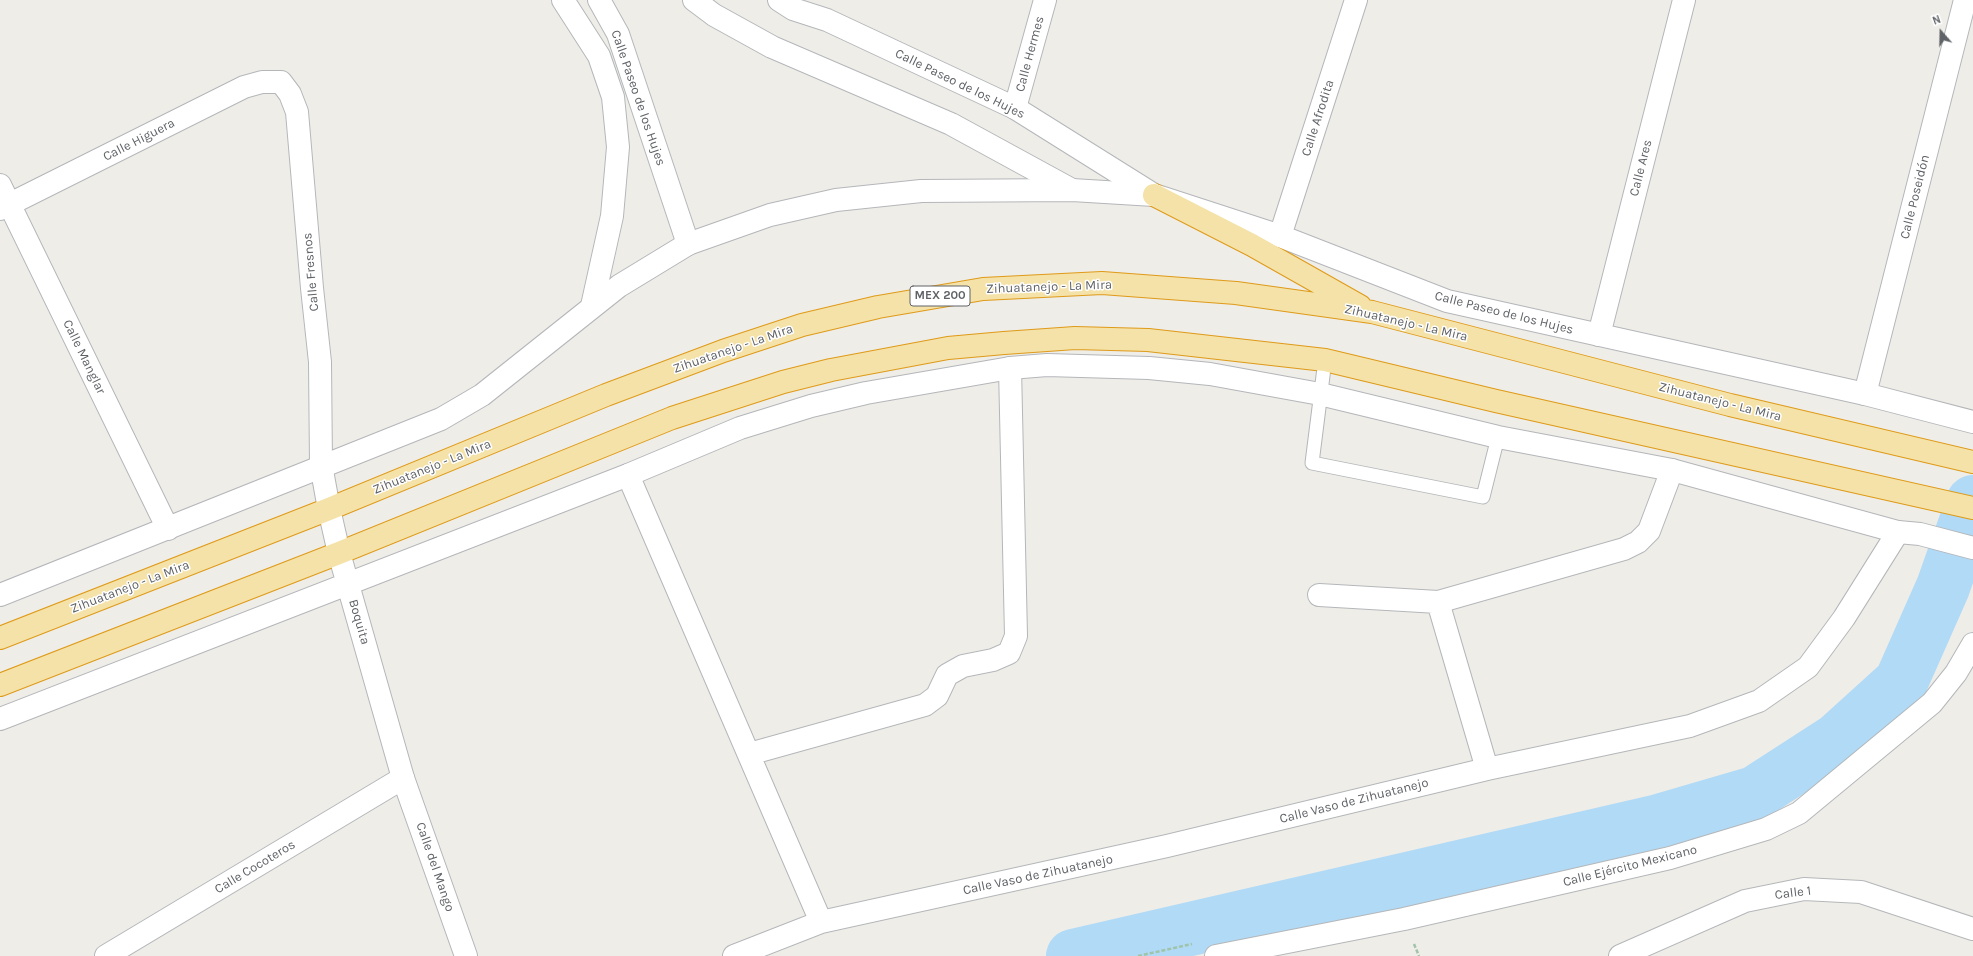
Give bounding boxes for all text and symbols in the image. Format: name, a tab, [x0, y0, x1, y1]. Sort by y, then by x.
north arrow	[1921, 12, 1961, 52]
text: N	[1931, 13, 1943, 28]
street label: Calle Hermes	[1012, 14, 1048, 94]
street label: Calle Paseo de los Hujes	[607, 28, 669, 168]
street label: Calle Paseo de los Hujes	[893, 46, 1027, 122]
street label: Calle Afrodita	[1298, 78, 1338, 158]
street label: Calle Higuera	[100, 115, 178, 165]
street label: Calle Ares	[1626, 138, 1656, 198]
street label: Calle Poseidón	[1897, 153, 1933, 241]
street label: Calle Fresnos	[300, 232, 322, 312]
street label: Zihuatanejo - La Mira	[986, 277, 1112, 297]
road number: MEX 200	[910, 286, 970, 306]
street label: Calle Paseo de los Hujes	[1433, 288, 1575, 338]
street label: Zihuatanejo - La Mira	[1343, 301, 1469, 345]
street label: Calle Manglar	[59, 317, 109, 397]
street label: Zihuatanejo - La Mira	[671, 321, 795, 377]
street label: Zihuatanejo - La Mira	[1657, 379, 1783, 425]
street label: Zihuatanejo - La Mira	[371, 436, 493, 498]
street label: Zihuatanejo - La Mira	[68, 557, 192, 617]
street label: Boquita	[345, 597, 373, 647]
street label: Calle Vaso de Zihuatanejo	[1278, 775, 1430, 827]
street label: Calle del Mango	[412, 820, 458, 914]
street label: Calle Cocoteros	[212, 837, 298, 897]
street label: Calle Ejército Mexicano	[1561, 842, 1699, 890]
street label: Calle Vaso de Zihuatanejo	[962, 851, 1114, 899]
street label: Calle 1	[1774, 883, 1812, 903]

